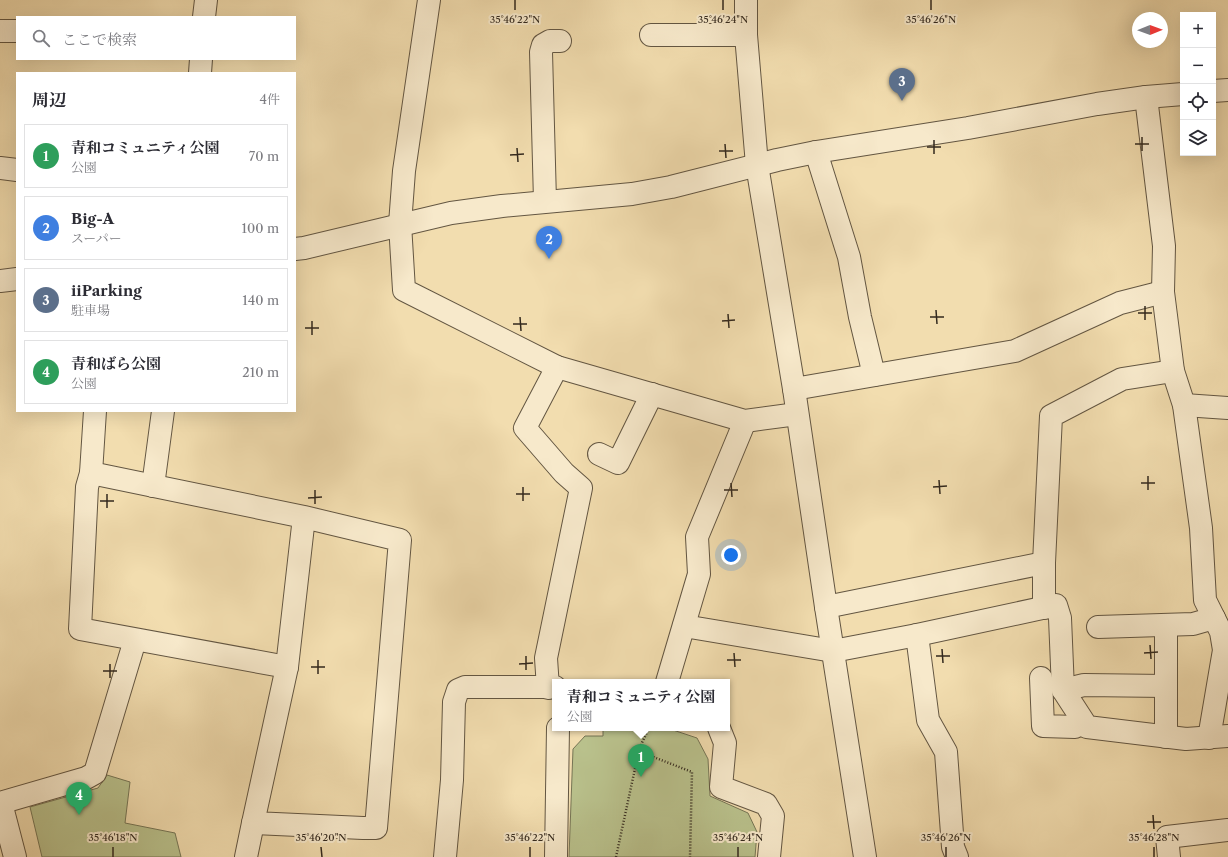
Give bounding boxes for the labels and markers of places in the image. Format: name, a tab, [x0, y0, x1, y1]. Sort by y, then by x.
pin: 3	[889, 68, 915, 101]
pin: 2	[536, 226, 562, 259]
pin: 1	[628, 744, 654, 777]
pin: 4	[66, 782, 92, 815]

